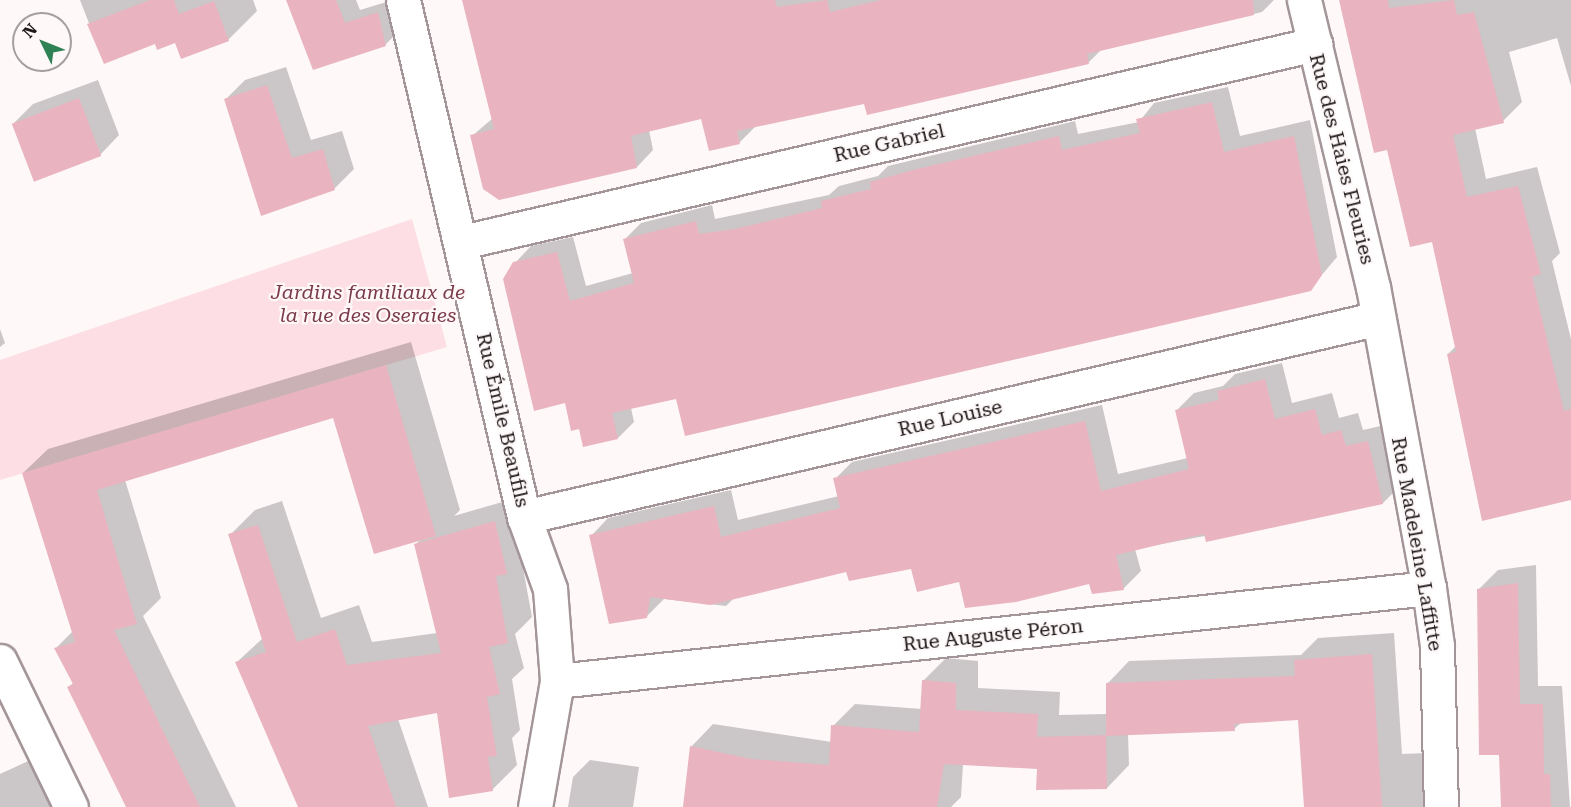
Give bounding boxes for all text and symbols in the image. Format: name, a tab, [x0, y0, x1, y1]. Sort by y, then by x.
north arrow	[12, 12, 72, 72]
text: N	[19, 20, 41, 42]
street label: Rue des Haies Fleuries	[1304, 51, 1380, 267]
street label: Rue Gabriel	[831, 119, 947, 167]
park label: Jardins familiaux de la rue des Oseraies	[271, 280, 465, 327]
street label: Rue Émile Beaufils	[471, 330, 535, 510]
street label: Rue Louise	[896, 394, 1004, 442]
street label: Rue Madeleine Laffitte	[1386, 435, 1448, 653]
street label: Rue Auguste Péron	[901, 614, 1085, 656]

